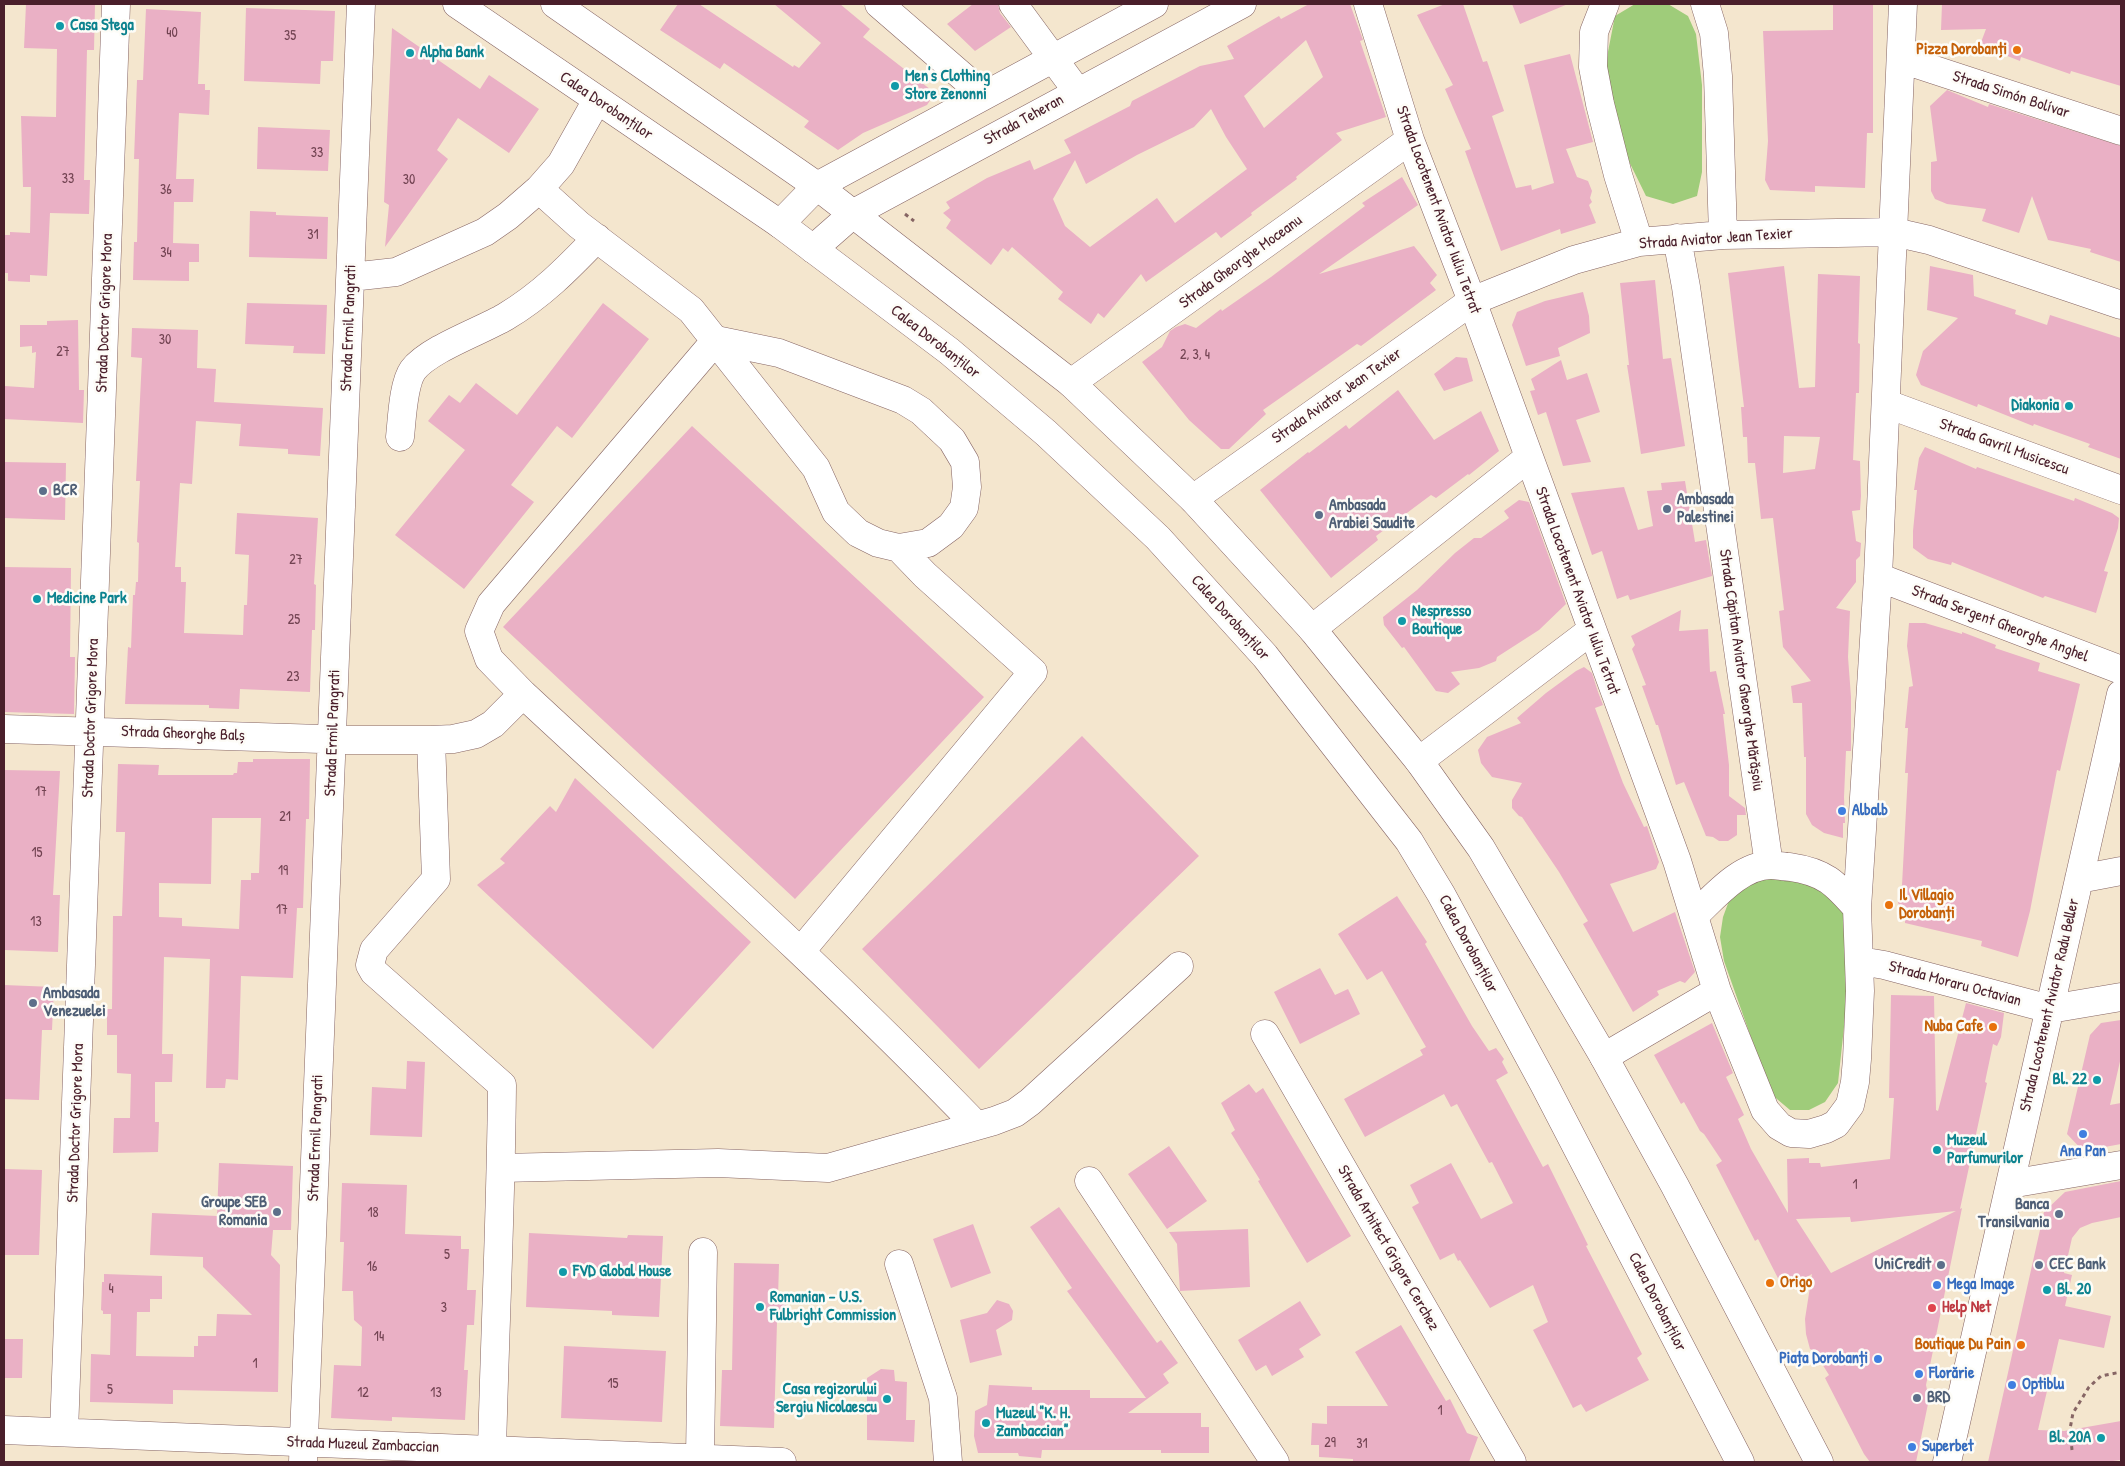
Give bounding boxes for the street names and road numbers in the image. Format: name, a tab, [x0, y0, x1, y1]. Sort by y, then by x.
street label: Strada Simón Bolívar	[1950, 67, 2072, 123]
street label: Calea Dorobanților	[556, 68, 656, 144]
street label: Strada Teheran	[981, 90, 1067, 150]
street label: Strada Locotenent Aviator Iuliu Tetrat	[1391, 104, 1485, 316]
street label: Strada Gheorghe Moceanu	[1176, 211, 1306, 313]
street label: Strada Aviator Jean Texier	[1639, 224, 1793, 254]
street label: Strada Doctor Grigore Mora	[93, 233, 117, 393]
street label: Strada Ermil Pangrati	[337, 264, 361, 392]
street label: Calea Dorobanților	[886, 301, 984, 383]
street label: Strada Aviator Jean Texier	[1268, 344, 1406, 448]
street label: Strada Gavril Musicescu	[1937, 415, 2071, 479]
street label: Strada Locotenent Aviator Iuliu Tetrat	[1530, 485, 1624, 697]
street label: Strada Căpitan Aviator Gheorghe Mărășoiu	[1715, 548, 1767, 792]
street label: Calea Dorobanților	[1187, 571, 1273, 665]
street label: Strada Sergent Gheorghe Anghel	[1909, 581, 2091, 667]
street label: Strada Doctor Grigore Mora	[79, 638, 103, 798]
street label: Strada Ermil Pangrati	[321, 669, 345, 797]
street label: Strada Gheorghe Balș	[121, 722, 245, 746]
street label: Calea Dorobanților	[1434, 892, 1502, 996]
street label: Strada Locotenent Aviator Radu Beller	[2016, 897, 2084, 1113]
street label: Strada Moraru Octavian	[1887, 957, 2023, 1011]
street label: Strada Doctor Grigore Mora	[64, 1043, 88, 1203]
street label: Strada Ermil Pangrati	[304, 1074, 328, 1202]
street label: Strada Arhitect Grigore Cerchez	[1333, 1162, 1443, 1334]
street label: Calea Dorobanților	[1624, 1249, 1690, 1355]
street label: Strada Muzeul Zambaccian	[286, 1433, 440, 1457]

